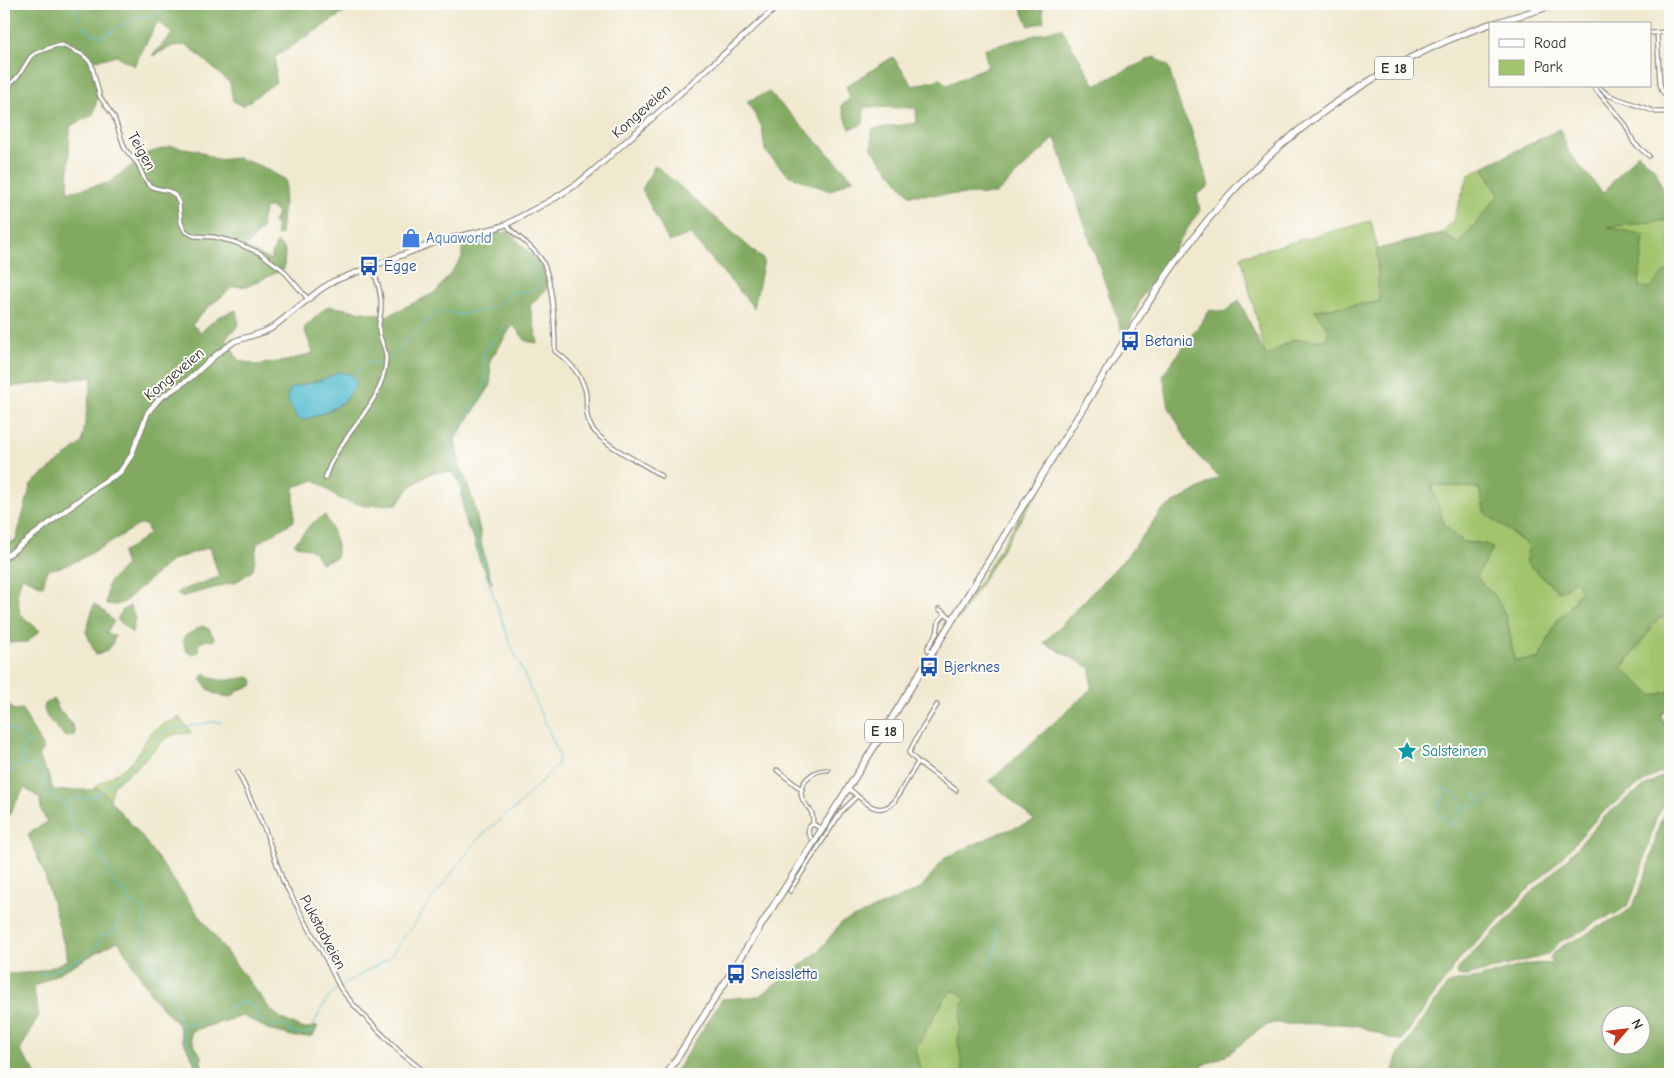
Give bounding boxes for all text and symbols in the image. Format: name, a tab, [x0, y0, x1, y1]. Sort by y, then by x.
legend	[1489, 22, 1652, 88]
text: Road	[1534, 34, 1566, 52]
road number: E 18	[1375, 56, 1413, 80]
text: Park	[1534, 58, 1563, 76]
street label: Kongeveien	[608, 80, 674, 142]
street label: Teigen	[124, 129, 160, 173]
shop icon: Aquaworld	[400, 227, 422, 249]
place label: Aquaworld	[426, 229, 492, 247]
bus stop icon: Egge	[358, 255, 380, 277]
place label: Egge	[384, 257, 417, 275]
bus stop icon: Betania	[1119, 330, 1141, 352]
place label: Betania	[1145, 332, 1193, 350]
street label: Kongeveien	[140, 344, 208, 404]
bus stop icon: Bjerknes	[918, 656, 940, 678]
place label: Bjerknes	[944, 658, 1000, 676]
road number: E 18	[865, 719, 903, 742]
place icon: Salsteinen	[1396, 740, 1418, 762]
place label: Salsteinen	[1422, 742, 1486, 760]
street label: Pukstadveien	[296, 892, 350, 972]
bus stop icon: Sneissletta	[725, 963, 747, 985]
place label: Sneissletta	[751, 965, 818, 983]
north arrow	[1602, 1006, 1652, 1056]
text: N	[1627, 1016, 1647, 1032]

